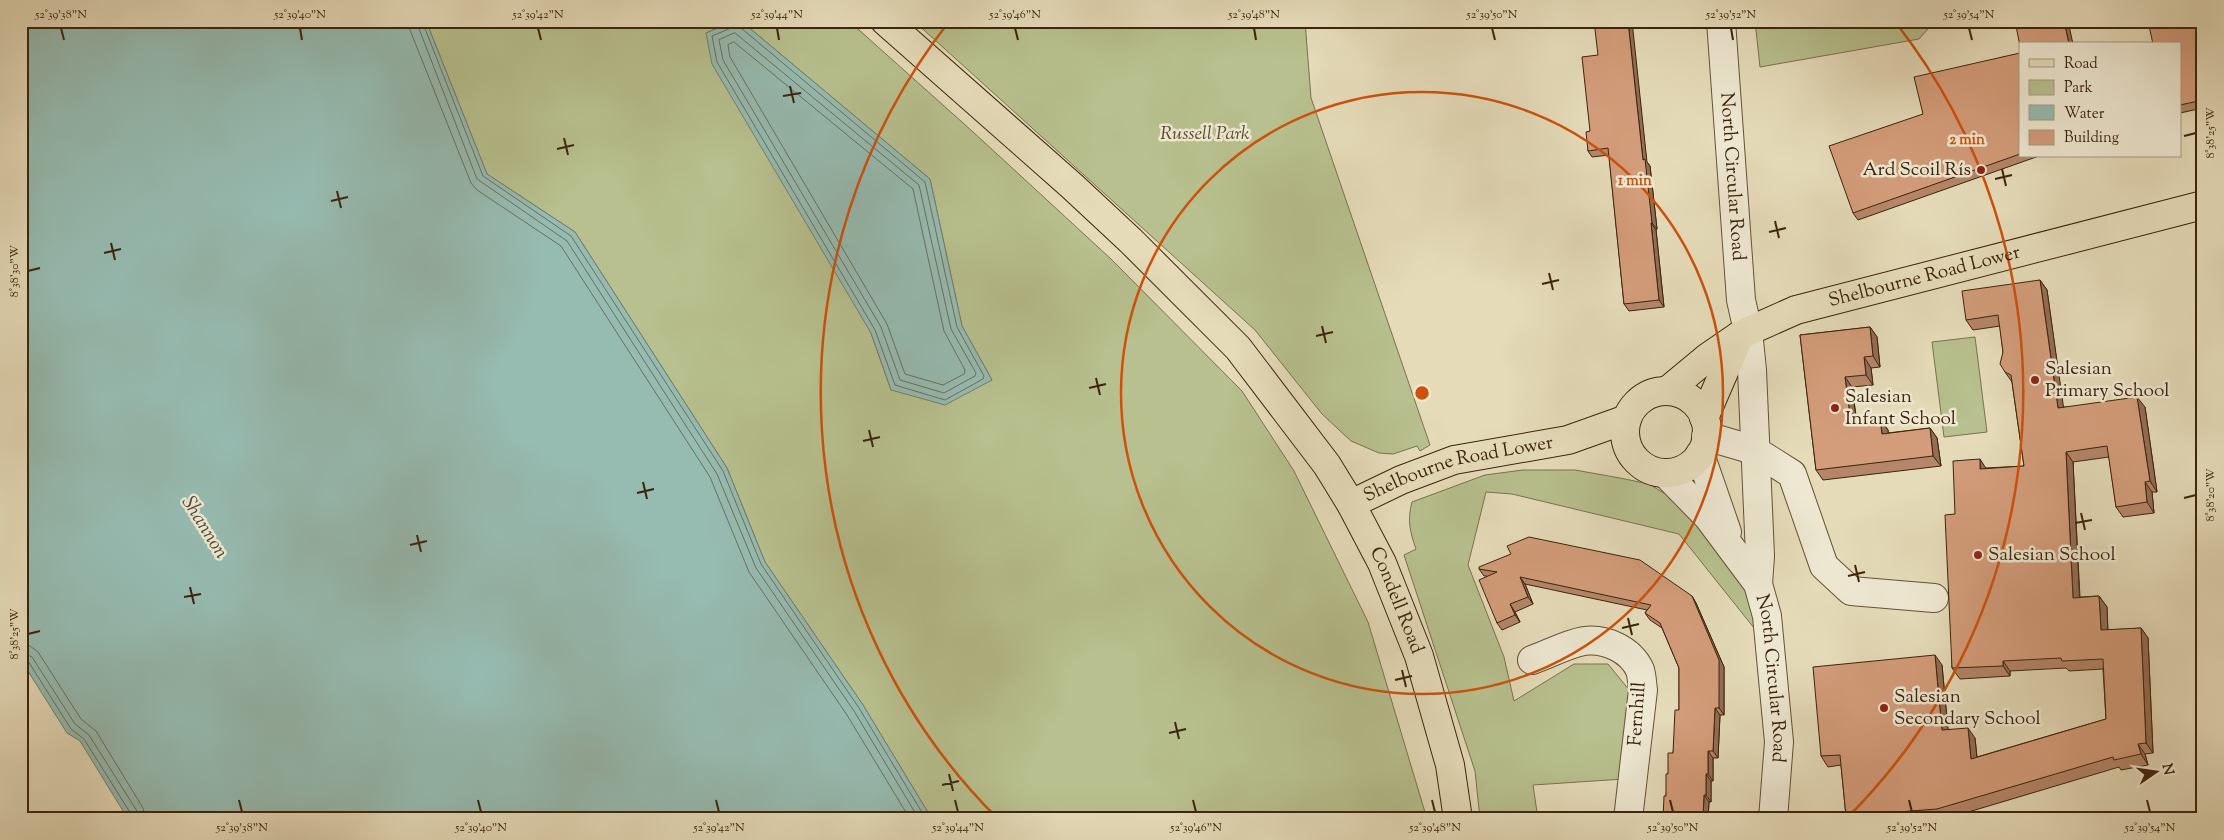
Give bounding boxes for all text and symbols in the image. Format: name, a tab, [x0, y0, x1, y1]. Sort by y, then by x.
text: 52°39'38"N	[34, 6, 87, 24]
text: 52°39'40"N	[273, 6, 326, 24]
text: 52°39'42"N	[512, 6, 564, 24]
text: 52°39'44"N	[750, 6, 803, 24]
text: 52°39'46"N	[988, 6, 1041, 24]
text: 52°39'48"N	[1227, 6, 1280, 24]
text: 52°39'50"N	[1466, 6, 1518, 24]
text: 52°39'52"N	[1705, 6, 1757, 24]
text: 52°39'54"N	[1943, 6, 1995, 24]
legend	[2019, 42, 2182, 158]
text: Road	[2064, 54, 2098, 75]
text: Park	[2064, 78, 2093, 99]
street label: North Circular Road	[1713, 91, 1752, 262]
text: Water	[2064, 104, 2105, 125]
text: 8°38'25"W	[2202, 107, 2220, 159]
park label: Russell Park	[1160, 121, 1250, 148]
text: Building	[2064, 128, 2119, 149]
text: 2 min	[1949, 130, 1985, 151]
place label: Ard Scoil Rís	[1862, 157, 1971, 184]
marker: Ard Scoil Rís	[1975, 164, 1987, 176]
text: 1 min	[1618, 171, 1652, 192]
street label: Shelbourne Road Lower	[1826, 239, 2023, 315]
text: 8°38'30"W	[6, 244, 24, 297]
place label: Salesian Primary School	[2045, 356, 2170, 405]
marker: Salesian Primary School	[2029, 374, 2041, 386]
centre of rings	[1413, 384, 1431, 402]
place label: Salesian Infant School	[1845, 384, 1956, 433]
marker: Salesian Infant School	[1829, 402, 1841, 414]
street label: Shelbourne Road Lower	[1359, 429, 1555, 510]
text: 8°38'20"W	[2202, 468, 2220, 522]
water label: Shannon	[173, 491, 235, 565]
street label: Condell Road	[1362, 542, 1430, 658]
place label: Salesian School	[1988, 542, 2116, 569]
marker: Salesian School	[1972, 549, 1984, 561]
street label: North Circular Road	[1748, 591, 1793, 764]
text: 8°38'25"W	[6, 608, 24, 660]
street label: Fernhill	[1622, 681, 1654, 747]
place label: Salesian Secondary School	[1894, 684, 2041, 733]
marker: Salesian Secondary School	[1878, 702, 1890, 714]
north arrow	[2132, 748, 2182, 798]
text: N	[2156, 762, 2178, 777]
text: 52°39'38"N	[215, 819, 268, 837]
text: 52°39'40"N	[454, 819, 507, 837]
text: 52°39'42"N	[693, 819, 745, 837]
text: 52°39'44"N	[931, 819, 984, 837]
text: 52°39'46"N	[1169, 819, 1222, 837]
text: 52°39'48"N	[1408, 819, 1461, 837]
text: 52°39'50"N	[1647, 819, 1699, 837]
text: 52°39'52"N	[1886, 819, 1938, 837]
text: 52°39'54"N	[2124, 819, 2176, 837]

